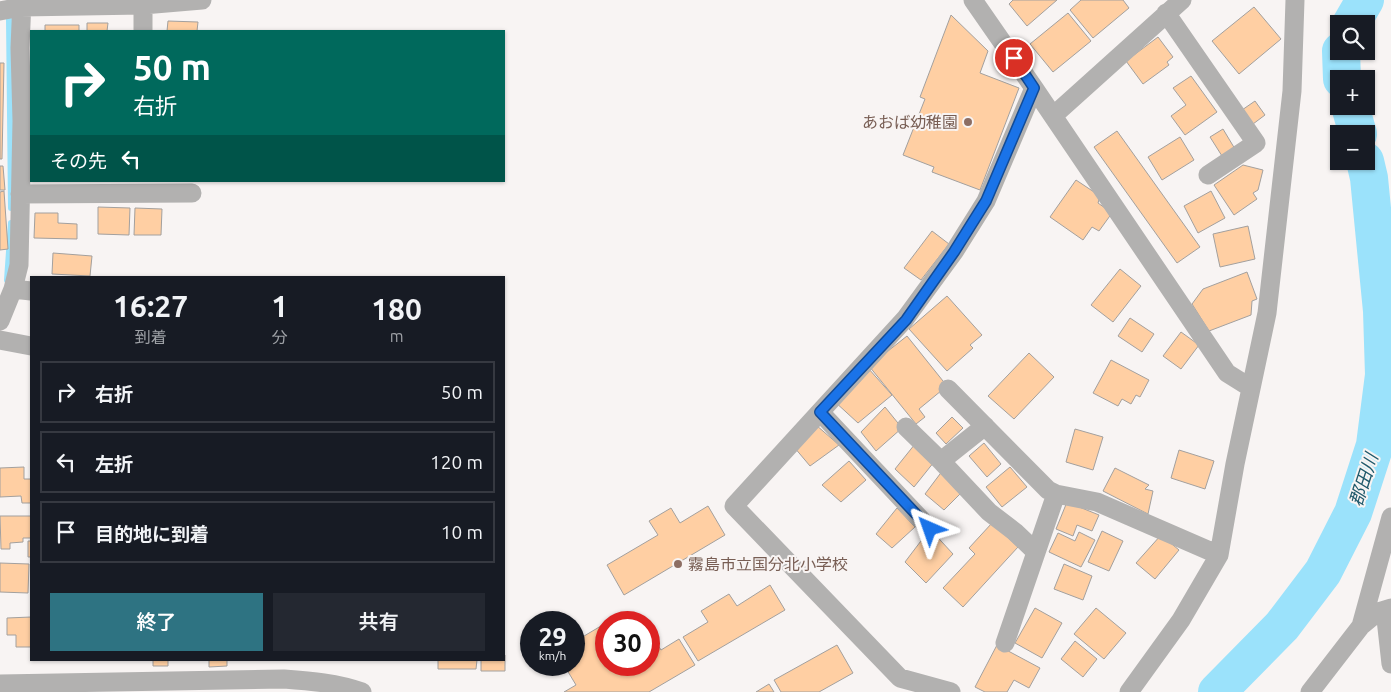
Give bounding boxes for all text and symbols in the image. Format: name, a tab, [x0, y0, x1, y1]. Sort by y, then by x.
map controls	[1330, 15, 1375, 170]
button: search	[1330, 15, 1375, 60]
pin	[993, 37, 1035, 79]
icon: arrive	[1000, 44, 1028, 72]
text: 50 m	[133, 47, 211, 87]
icon: right	[50, 50, 115, 115]
button: +	[1330, 70, 1375, 115]
text: 右折	[133, 93, 177, 118]
place label: あおば幼稚園	[862, 113, 958, 131]
marker: あおば幼稚園	[962, 116, 974, 128]
button: −	[1330, 125, 1375, 170]
icon: left	[117, 145, 145, 173]
text: その先	[50, 150, 107, 172]
text: 16:27	[113, 289, 188, 323]
text: 1	[271, 289, 288, 323]
text: 180	[371, 292, 422, 326]
text: m	[390, 327, 403, 345]
text: 到着	[135, 328, 167, 346]
text: 分	[272, 328, 288, 346]
icon: right	[52, 378, 80, 406]
text: 50 m	[441, 381, 483, 403]
text: 右折	[95, 383, 133, 405]
icon: left	[52, 448, 80, 476]
water label: 郡田川	[1345, 449, 1382, 508]
text: 120 m	[430, 451, 483, 473]
text: 左折	[95, 453, 133, 475]
position arrow	[903, 502, 955, 554]
icon: arrive	[52, 518, 80, 546]
text: 10 m	[441, 521, 483, 543]
text: 目的地に到着	[95, 523, 209, 545]
place label: 霧島市立国分北小学校	[688, 555, 848, 573]
marker: 霧島市立国分北小学校	[672, 558, 684, 570]
button: 終了	[50, 593, 263, 651]
button: 共有	[273, 593, 485, 651]
speed limit sign: 30	[595, 611, 660, 676]
text: 29	[538, 623, 567, 651]
text: km/h	[539, 649, 566, 662]

